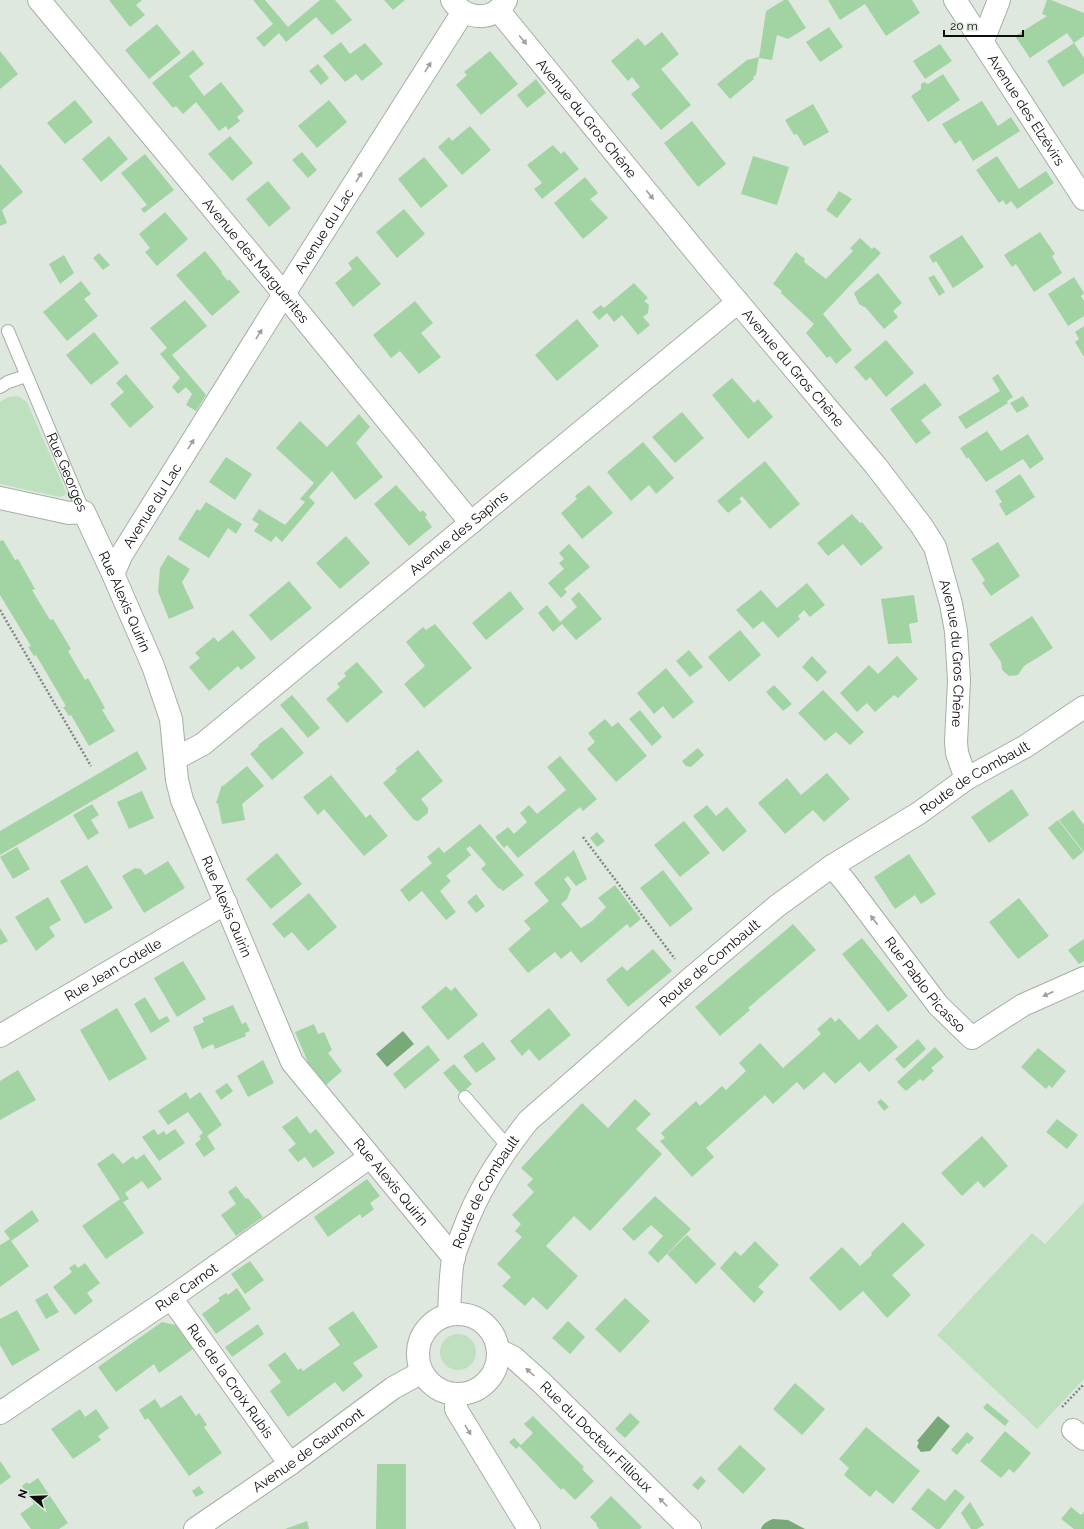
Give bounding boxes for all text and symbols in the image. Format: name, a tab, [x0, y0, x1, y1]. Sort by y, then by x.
scale bar	[944, 12, 1023, 38]
text: 20 m	[950, 19, 978, 33]
one-way arrow	[519, 34, 528, 45]
street label: Avenue des Elzévirs	[984, 51, 1068, 169]
street label: Avenue du Gros Chêne	[533, 56, 640, 181]
one-way arrow	[425, 61, 432, 73]
one-way arrow	[355, 171, 362, 183]
street label: Avenue du Lac	[291, 185, 357, 276]
one-way arrow	[645, 189, 654, 200]
street label: Avenue des Marguerites	[200, 195, 312, 326]
street label: Avenue du Gros Chêne	[739, 306, 848, 430]
one-way arrow	[256, 328, 263, 340]
street label: Rue Georges	[44, 430, 91, 514]
one-way arrow	[187, 439, 194, 450]
street label: Avenue du Lac	[120, 460, 185, 551]
street label: Avenue des Sapins	[406, 488, 511, 578]
street label: Rue Alexis Quirin	[95, 549, 154, 654]
street label: Avenue du Gros Chêne	[936, 577, 967, 728]
street label: Route de Combault	[917, 738, 1033, 818]
street label: Rue Alexis Quirin	[198, 854, 255, 960]
one-way arrow	[870, 915, 878, 925]
street label: Route de Combault	[656, 916, 763, 1010]
street label: Rue Pablo Picasso	[882, 934, 969, 1036]
street label: Rue Jean Cotelle	[62, 935, 164, 1004]
one-way arrow	[1043, 991, 1054, 997]
street label: Route de Combault	[449, 1132, 522, 1251]
street label: Rue Alexis Quirin	[350, 1135, 432, 1229]
street label: Rue Carnot	[152, 1259, 221, 1314]
street label: Rue de la Croix Rubis	[184, 1321, 277, 1441]
one-way arrow	[524, 1367, 535, 1376]
street label: Rue du Docteur Fillioux	[537, 1378, 656, 1495]
street label: Avenue de Gaumont	[249, 1404, 367, 1495]
one-way arrow	[465, 1424, 472, 1436]
north arrow	[12, 1477, 52, 1517]
text: N	[16, 1488, 31, 1500]
one-way arrow	[658, 1497, 668, 1507]

